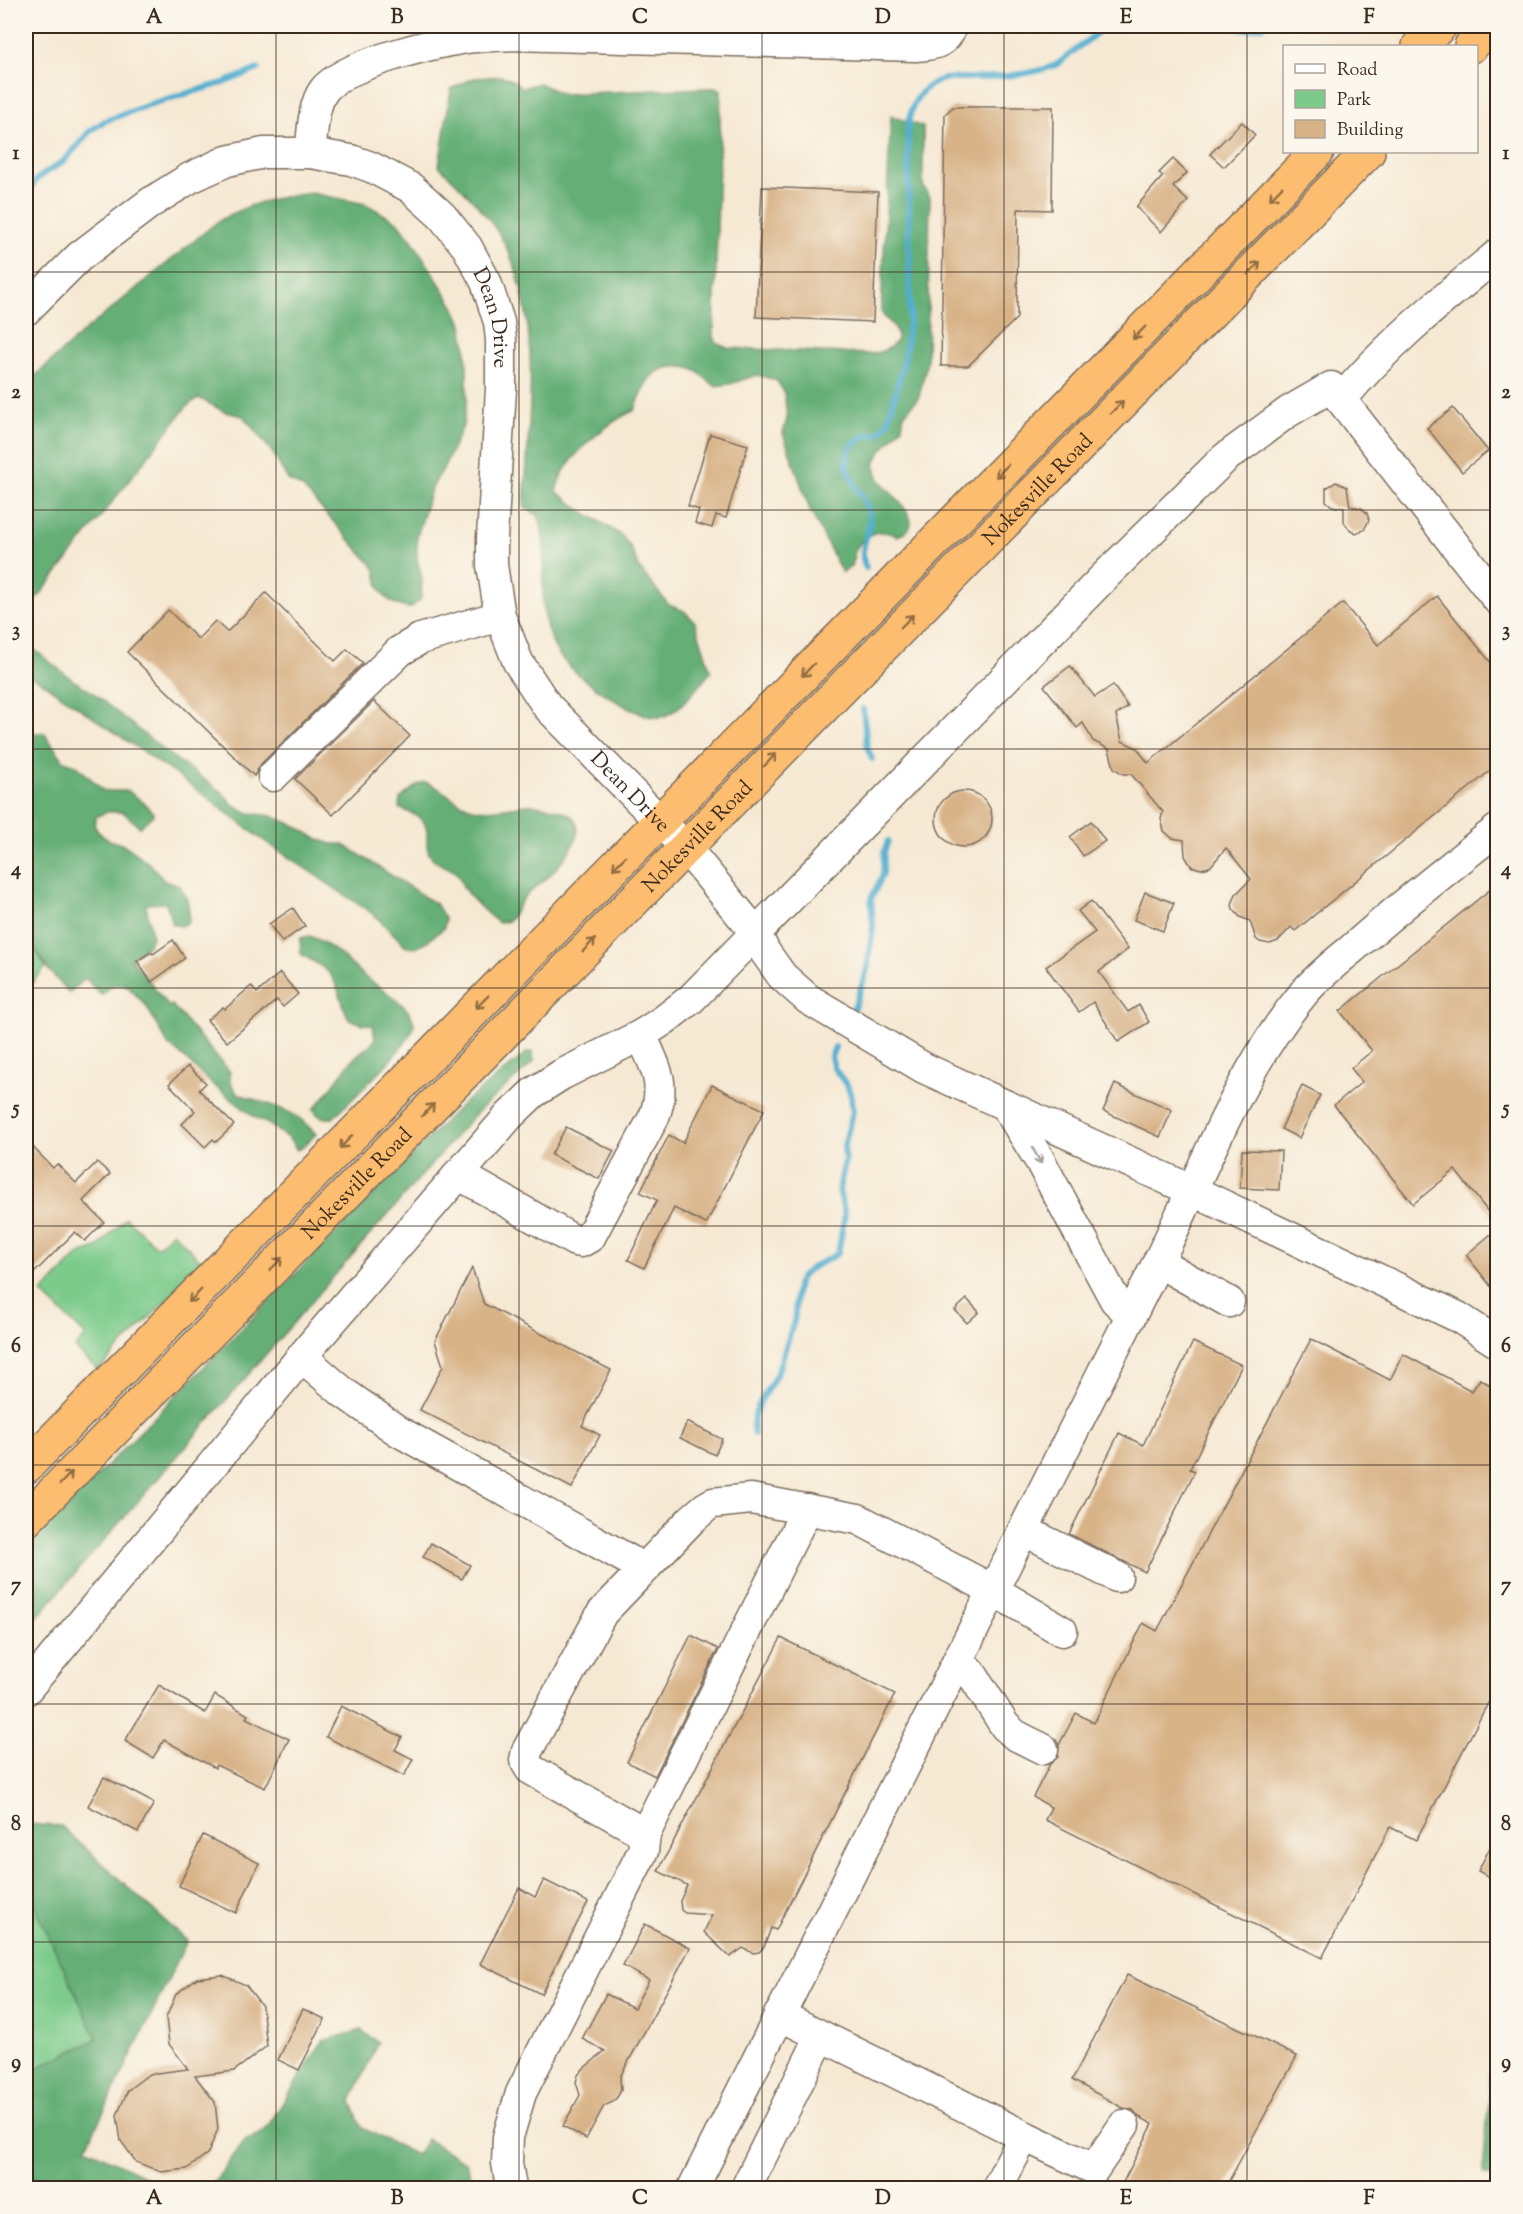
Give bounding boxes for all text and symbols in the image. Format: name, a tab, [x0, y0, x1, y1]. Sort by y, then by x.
text: A	[146, 4, 163, 33]
text: B	[391, 4, 404, 33]
text: C	[632, 4, 648, 33]
text: D	[875, 4, 891, 33]
text: E	[1120, 4, 1133, 33]
text: F	[1363, 4, 1375, 33]
legend	[1283, 45, 1478, 153]
text: Road	[1337, 58, 1377, 84]
text: Park	[1337, 88, 1372, 114]
text: Building	[1337, 118, 1403, 144]
text: 1	[13, 140, 20, 169]
text: 1	[1503, 140, 1510, 169]
one-way arrow	[1268, 186, 1283, 201]
one-way arrow	[1246, 260, 1261, 275]
street label: Dean Drive	[464, 263, 514, 368]
one-way arrow	[1132, 325, 1147, 340]
text: 2	[11, 379, 21, 408]
text: 2	[1501, 379, 1511, 408]
one-way arrow	[1110, 399, 1124, 414]
street label: Nokesville Road	[976, 428, 1101, 554]
one-way arrow	[995, 464, 1009, 479]
one-way arrow	[900, 613, 914, 628]
text: 3	[12, 617, 20, 646]
text: 3	[1502, 617, 1510, 646]
one-way arrow	[801, 663, 815, 678]
street label: Dean Drive	[582, 745, 676, 840]
one-way arrow	[763, 753, 778, 768]
street label: Nokesville Road	[636, 774, 761, 900]
text: 4	[10, 856, 21, 885]
one-way arrow	[612, 856, 626, 871]
text: 4	[1500, 856, 1511, 885]
one-way arrow	[582, 937, 597, 952]
one-way arrow	[475, 995, 489, 1010]
text: 5	[11, 1095, 20, 1124]
text: 5	[1501, 1095, 1510, 1124]
one-way arrow	[420, 1102, 435, 1117]
street label: Nokesville Road	[296, 1121, 420, 1247]
one-way arrow	[339, 1134, 353, 1149]
one-way arrow	[1031, 1147, 1043, 1164]
one-way arrow	[269, 1256, 284, 1271]
one-way arrow	[187, 1288, 202, 1303]
text: 6	[11, 1333, 21, 1362]
text: 6	[1501, 1333, 1511, 1362]
one-way arrow	[59, 1471, 74, 1486]
text: 7	[11, 1572, 22, 1601]
text: 7	[1501, 1572, 1512, 1601]
text: 8	[11, 1811, 21, 1840]
text: 8	[1501, 1811, 1511, 1840]
text: 9	[11, 2049, 21, 2078]
text: 9	[1501, 2049, 1511, 2078]
text: A	[146, 2185, 163, 2214]
text: B	[391, 2185, 404, 2214]
text: C	[632, 2185, 648, 2214]
text: D	[875, 2185, 891, 2214]
text: E	[1120, 2185, 1133, 2214]
text: F	[1363, 2185, 1375, 2214]

